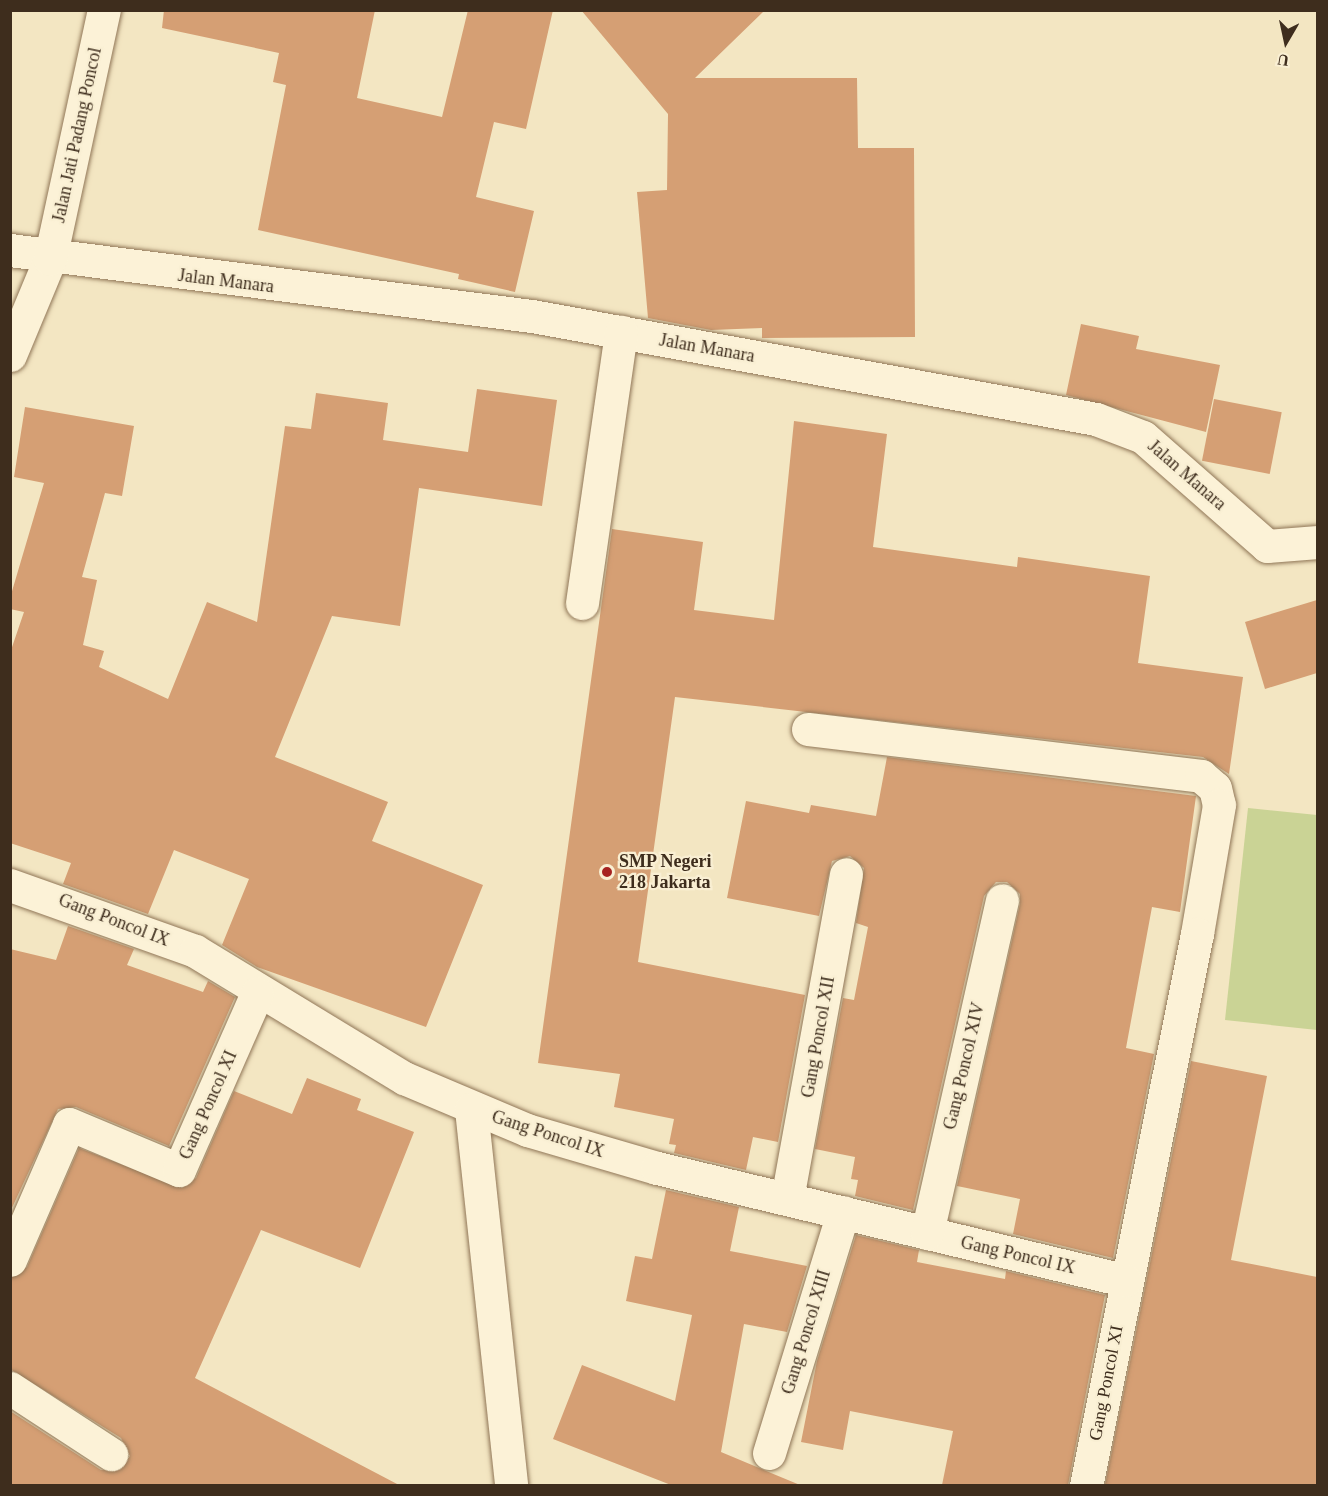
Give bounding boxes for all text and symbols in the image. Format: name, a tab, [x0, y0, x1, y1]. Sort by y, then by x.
north arrow	[1256, 12, 1316, 72]
street label: Jalan Jati Padang Poncol	[48, 45, 106, 225]
text: U	[1276, 51, 1290, 70]
street label: Jalan Manara	[177, 264, 275, 298]
street label: Jalan Manara	[658, 329, 756, 367]
street label: Jalan Manara	[1144, 435, 1230, 515]
place label: SMP Negeri 218 Jakarta	[619, 851, 712, 894]
marker: SMP Negeri 218 Jakarta	[600, 865, 614, 879]
street label: Gang Poncol IX	[56, 889, 172, 951]
street label: Gang Poncol XII	[797, 975, 839, 1099]
street label: Gang Poncol XIV	[939, 1000, 989, 1132]
street label: Gang Poncol XI	[174, 1047, 242, 1163]
street label: Gang Poncol IX	[489, 1106, 607, 1162]
street label: Gang Poncol IX	[959, 1231, 1077, 1279]
street label: Gang Poncol XIII	[777, 1267, 835, 1397]
street label: Gang Poncol XI	[1084, 1324, 1128, 1442]

